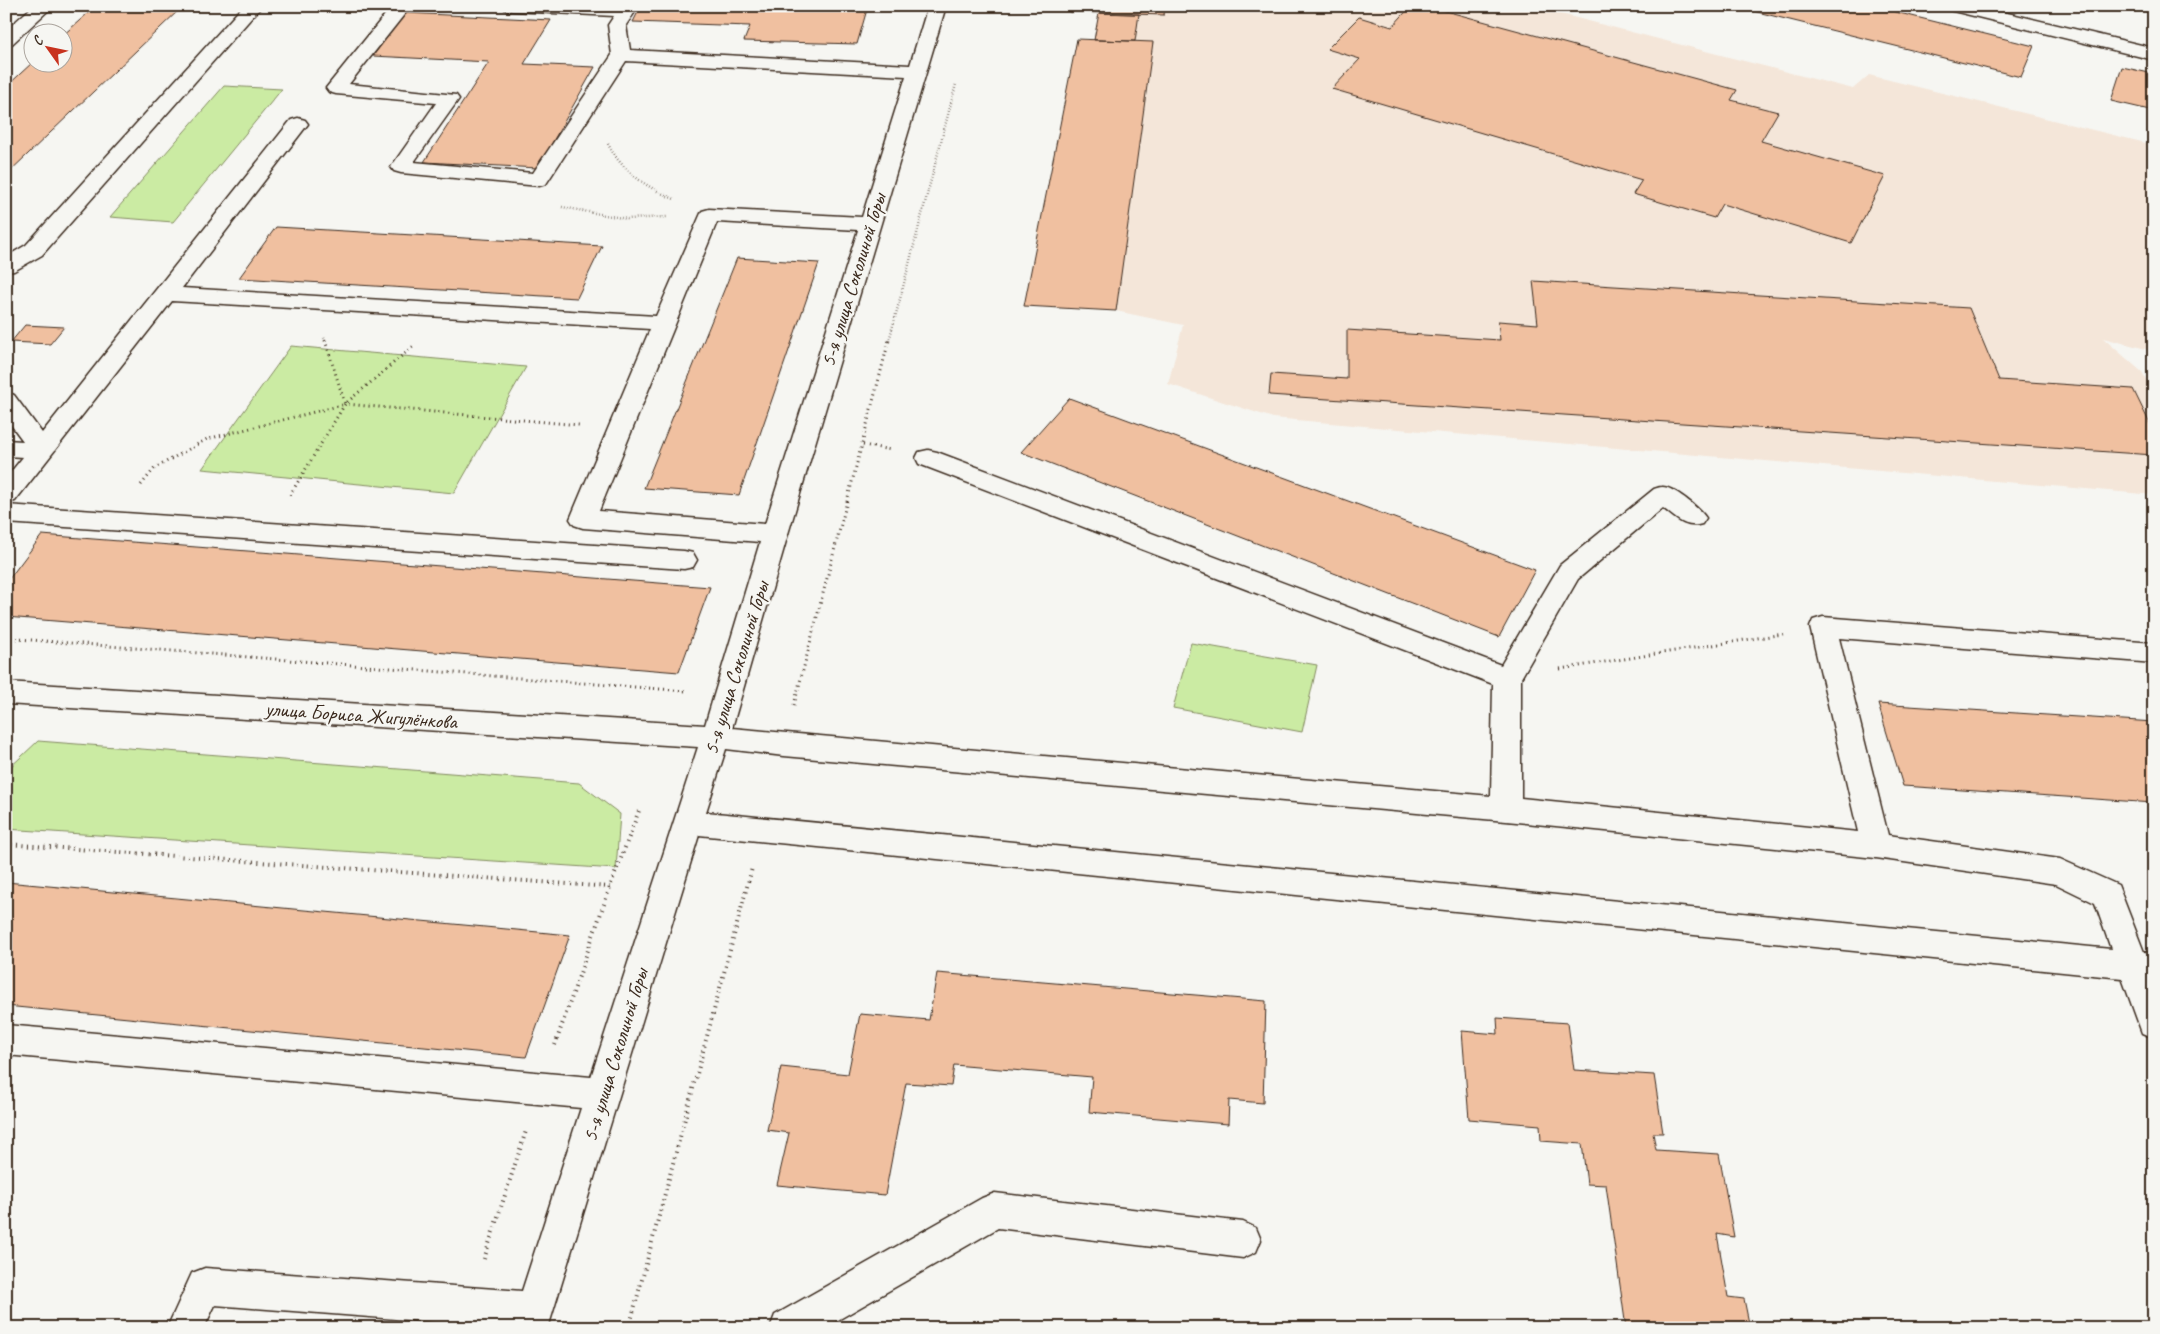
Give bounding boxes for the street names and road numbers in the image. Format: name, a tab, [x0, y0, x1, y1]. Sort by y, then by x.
street label: 5-я улица Соколиной Горы	[814, 188, 892, 370]
street label: 5-я улица Соколиной Горы	[697, 576, 775, 758]
street label: улица Бориса Жигулёнкова	[262, 695, 459, 735]
street label: 5-я улица Соколиной Горы	[576, 963, 654, 1145]

